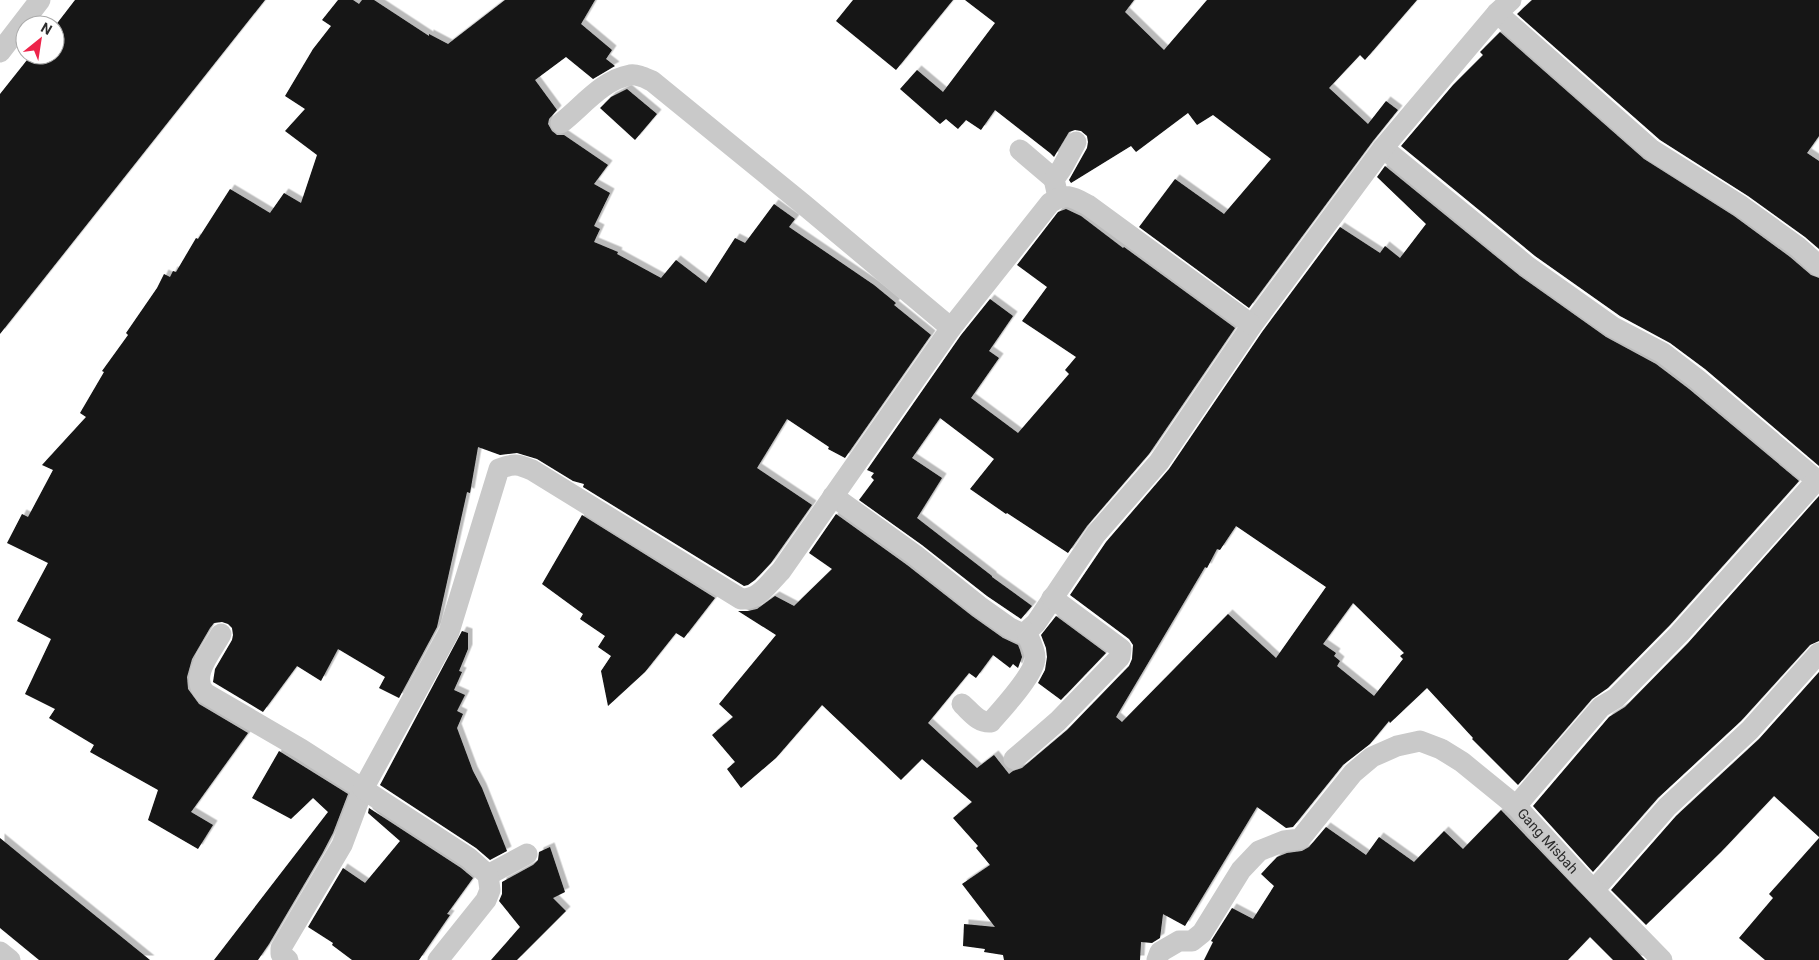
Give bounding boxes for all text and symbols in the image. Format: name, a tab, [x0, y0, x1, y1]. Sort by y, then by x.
north arrow	[15, 15, 65, 65]
text: N	[38, 19, 55, 38]
street label: Gang Misbah	[1514, 805, 1582, 877]

